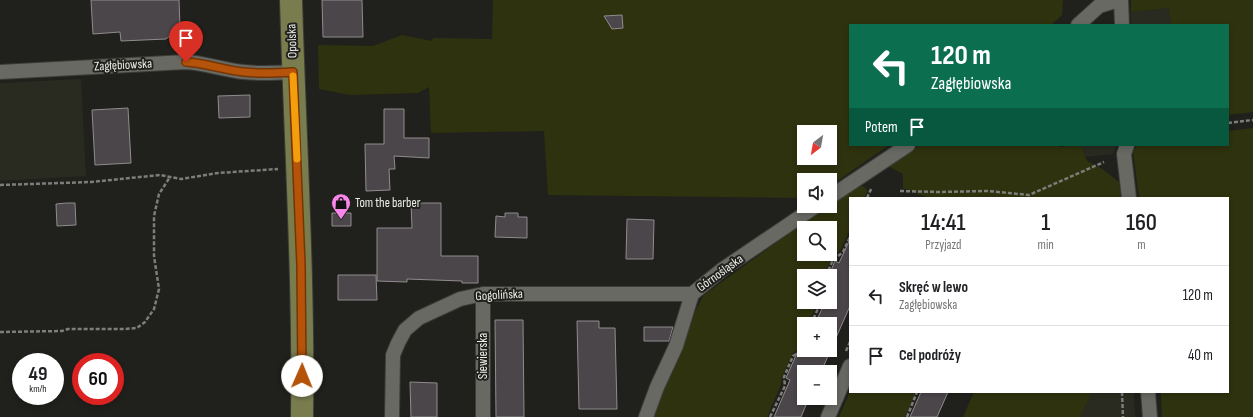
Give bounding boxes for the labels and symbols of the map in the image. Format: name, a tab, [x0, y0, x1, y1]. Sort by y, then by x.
pin	[169, 21, 203, 62]
street label: Opolska	[283, 24, 301, 58]
street label: Zagłębiowska	[94, 55, 152, 75]
north arrow	[797, 125, 837, 165]
shop icon: Tom the barber	[330, 192, 352, 220]
place label: Tom the barber	[355, 195, 421, 211]
street label: Górnośląska	[694, 251, 746, 295]
street label: Gogolińska	[475, 286, 523, 304]
street label: Siewierska	[475, 333, 491, 379]
speed limit sign: 60	[72, 353, 124, 405]
position arrow	[281, 355, 323, 397]

